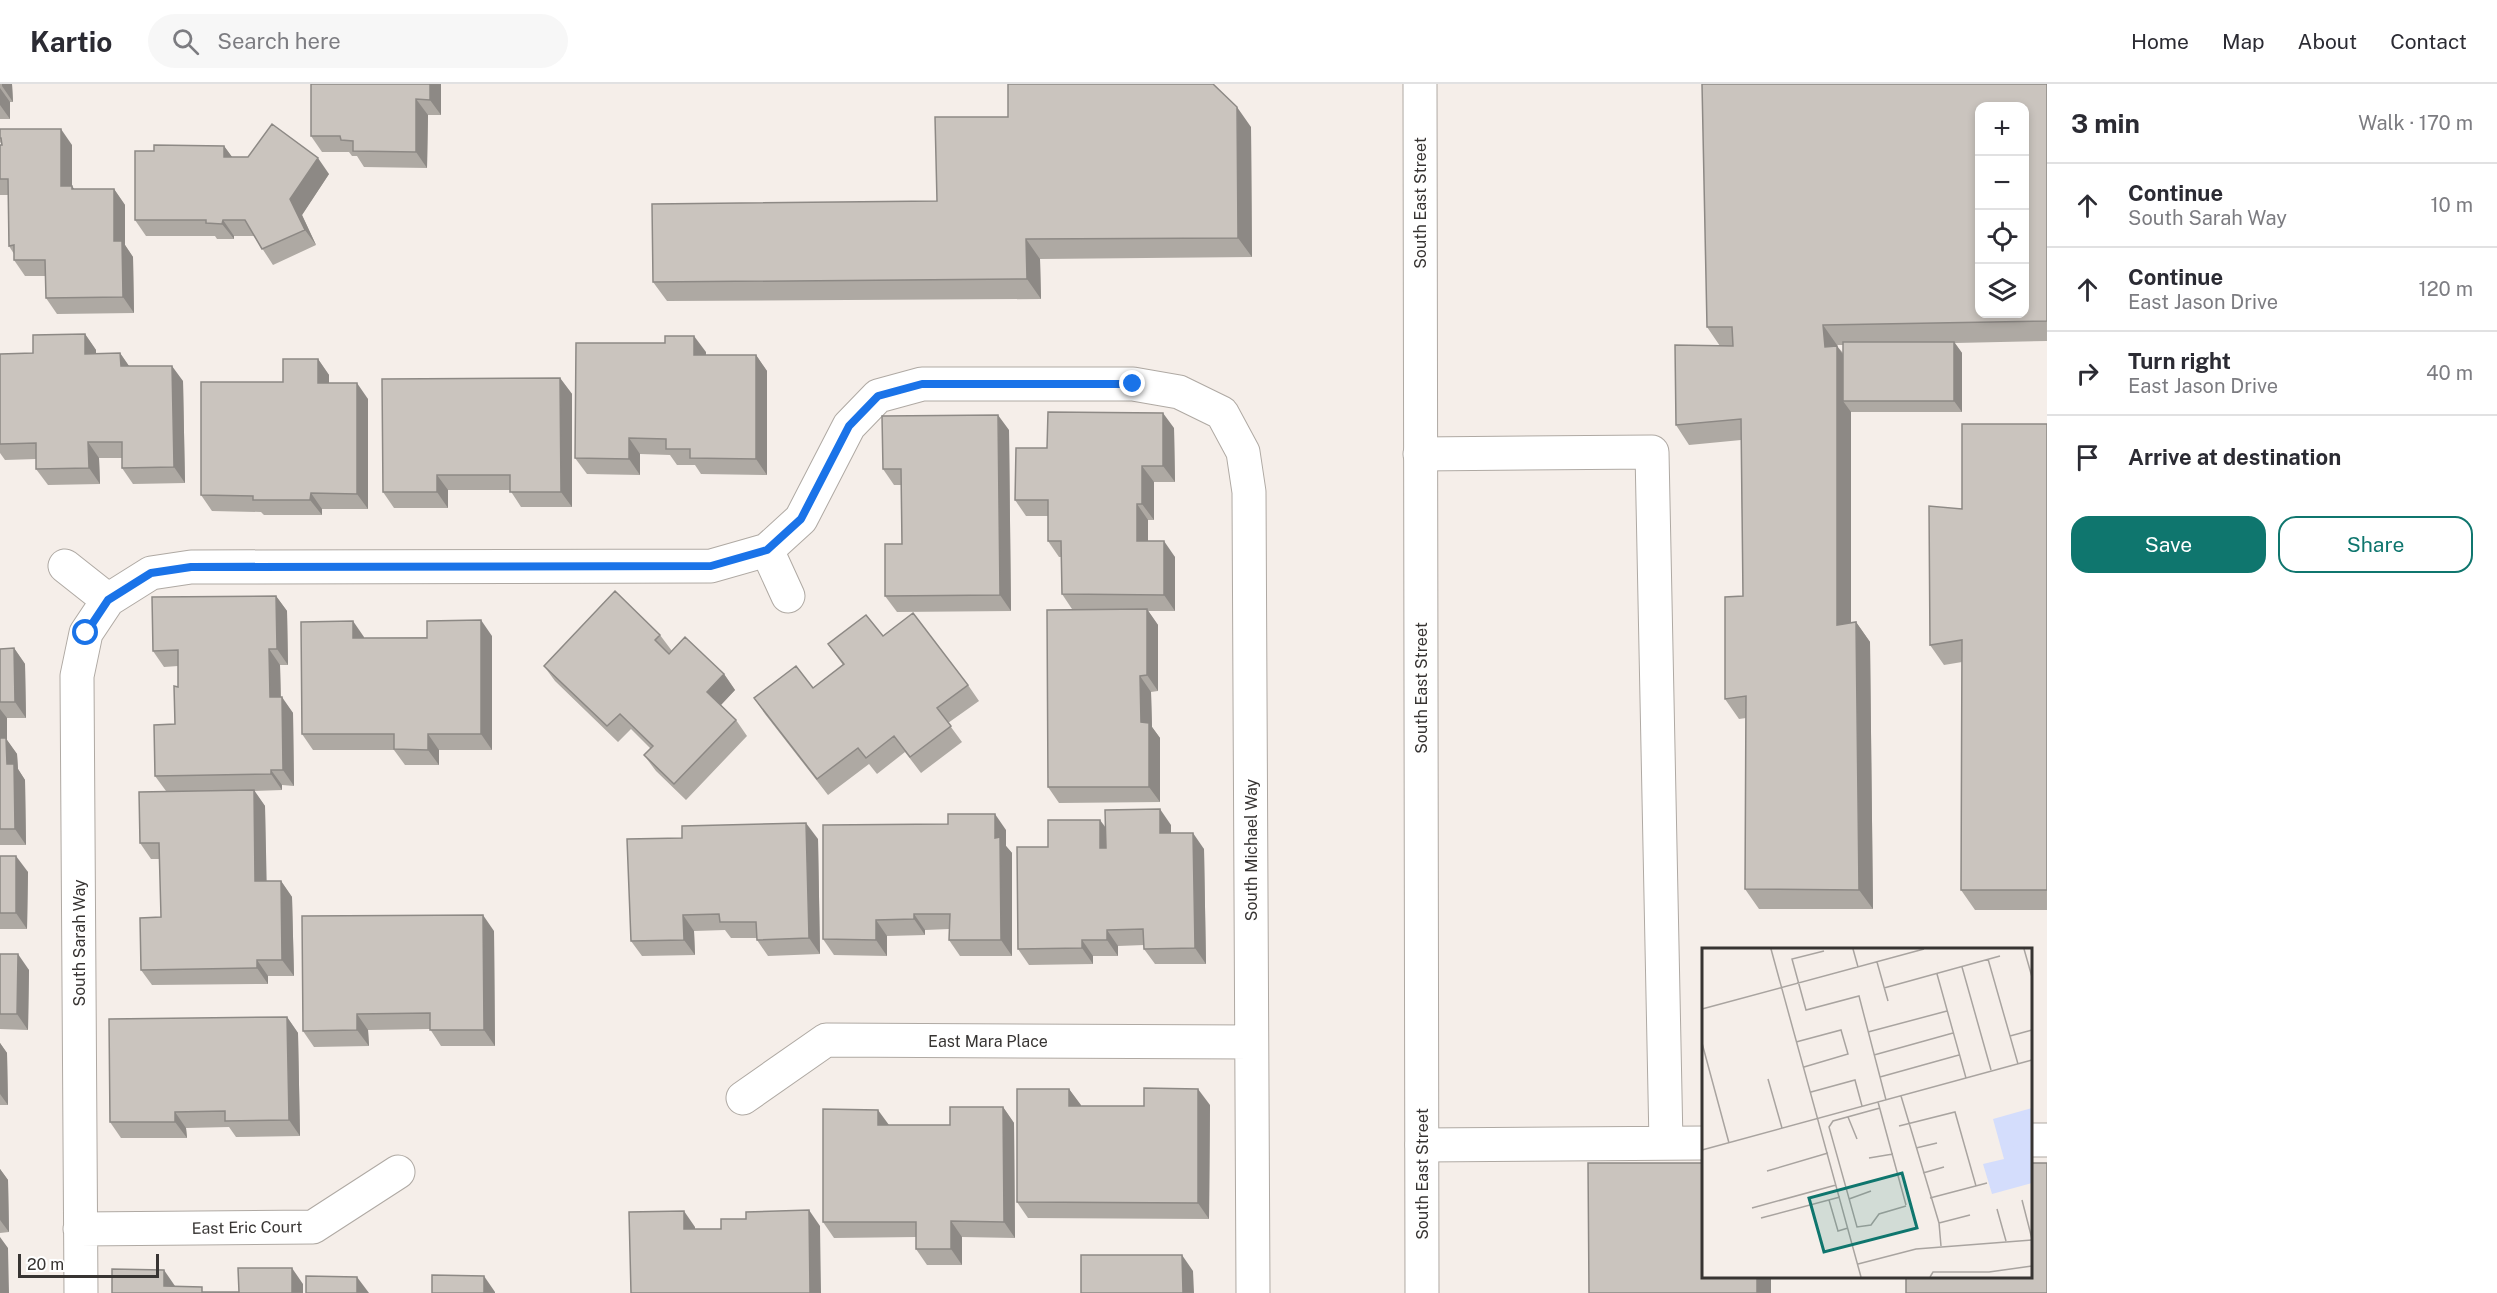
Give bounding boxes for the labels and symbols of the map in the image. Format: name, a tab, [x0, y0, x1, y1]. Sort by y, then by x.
street label: South East Street	[1411, 137, 1430, 269]
route end	[1119, 370, 1145, 396]
route start	[72, 619, 98, 645]
street label: South East Street	[1412, 622, 1431, 754]
street label: South Michael Way	[1242, 778, 1261, 921]
street label: South Sarah Way	[70, 879, 89, 1007]
inset map	[1702, 948, 2032, 1278]
street label: East Mara Place	[928, 1032, 1048, 1051]
street label: South East Street	[1413, 1108, 1432, 1240]
street label: East Eric Court	[192, 1217, 303, 1238]
scale bar	[18, 1251, 159, 1278]

